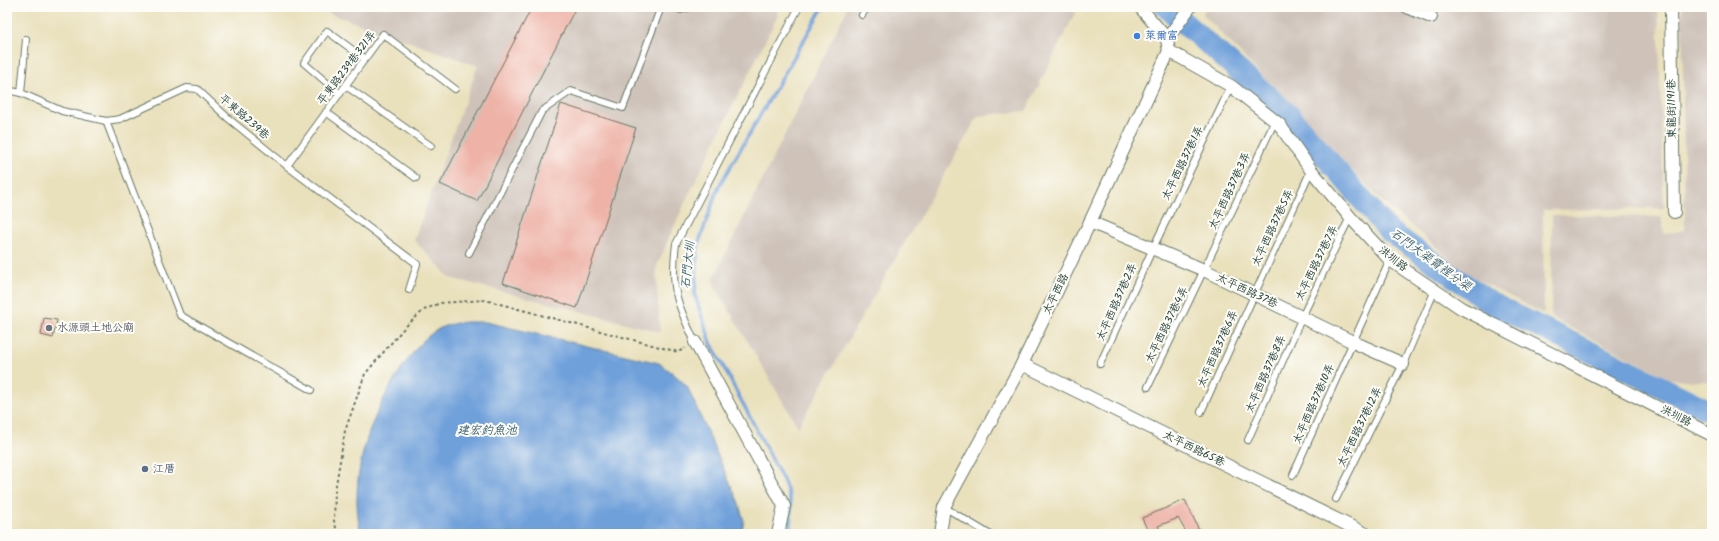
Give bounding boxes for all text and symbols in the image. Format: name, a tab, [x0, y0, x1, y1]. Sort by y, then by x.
street label: 平東路239巷321弄	[313, 27, 381, 109]
place label: 萊爾富	[1145, 27, 1178, 45]
marker: 萊爾富	[1132, 31, 1142, 41]
street label: 東龍街1191巷	[1662, 79, 1682, 139]
street label: 平東路239巷	[215, 90, 273, 144]
street label: 太平西路37巷1弄	[1157, 123, 1209, 203]
street label: 太平西路37巷3弄	[1204, 149, 1256, 233]
street label: 太平西路37巷5弄	[1247, 186, 1299, 270]
street label: 太平西路37巷7弄	[1291, 222, 1343, 304]
water label: 石門大渠霄裡分渠	[1387, 224, 1476, 296]
water label: 石門大圳	[676, 238, 700, 290]
street label: 洪圳路	[1375, 242, 1411, 276]
street label: 太平西路37巷2弄	[1092, 260, 1142, 344]
street label: 太平西路37巷	[1213, 269, 1281, 313]
street label: 太平西路	[1038, 270, 1074, 318]
street label: 太平西路37巷4弄	[1141, 284, 1193, 366]
street label: 太平西路37巷6弄	[1193, 307, 1243, 391]
place label: 水源頭土地公廟	[57, 319, 134, 337]
marker: 水源頭土地公廟	[44, 323, 54, 333]
street label: 太平西路37巷8弄	[1241, 332, 1291, 416]
street label: 太平西路37巷10弄	[1288, 361, 1340, 447]
street label: 太平西路37巷12弄	[1333, 384, 1387, 470]
street label: 洪圳路	[1657, 400, 1695, 432]
water label: 建宏釣魚池	[457, 421, 518, 440]
street label: 太平西路65巷	[1160, 426, 1228, 472]
place label: 江厝	[153, 460, 175, 478]
marker: 江厝	[140, 464, 150, 474]

